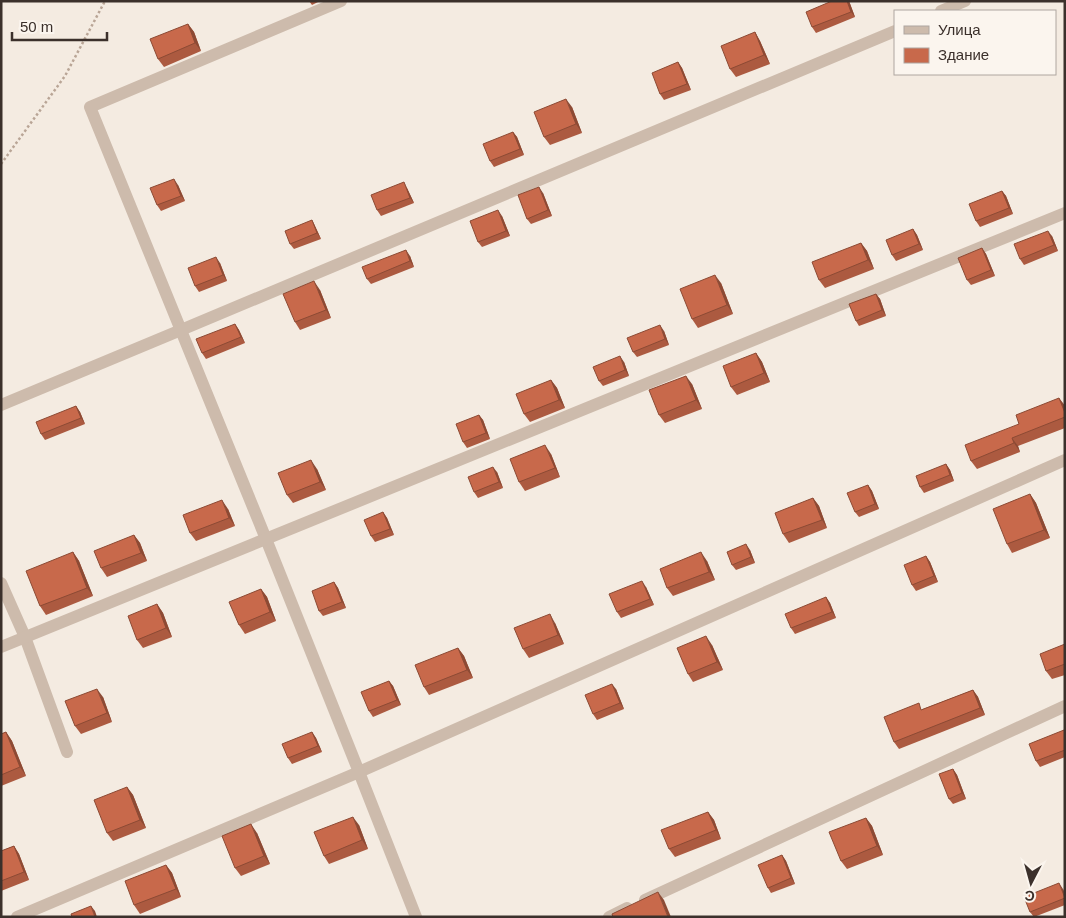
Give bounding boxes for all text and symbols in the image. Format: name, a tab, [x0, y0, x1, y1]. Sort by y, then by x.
scale bar	[12, 10, 108, 42]
legend	[894, 10, 1056, 75]
text: 50 m	[20, 18, 53, 35]
text: Улица	[938, 21, 981, 38]
text: Здание	[938, 46, 989, 63]
north arrow	[1006, 858, 1056, 908]
text: С	[1024, 887, 1036, 904]

